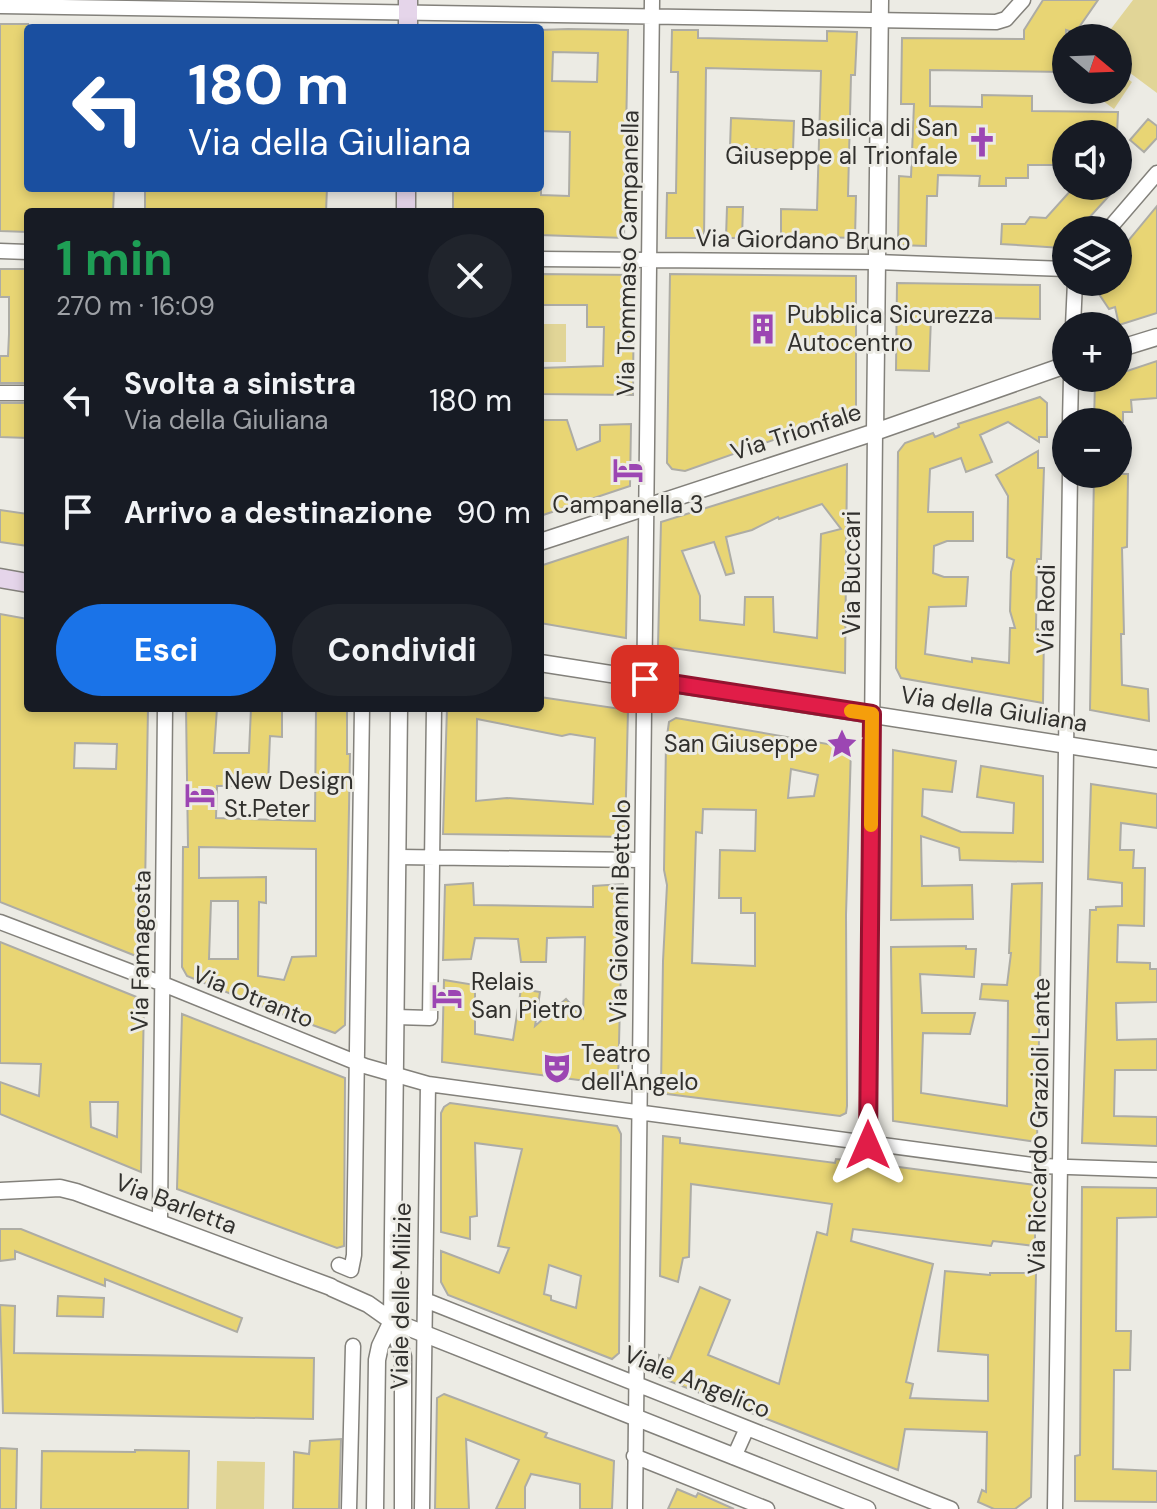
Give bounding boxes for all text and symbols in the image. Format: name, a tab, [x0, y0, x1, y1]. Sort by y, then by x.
north arrow	[1052, 24, 1132, 104]
map controls	[1052, 24, 1132, 488]
text: 180 m	[188, 48, 349, 121]
icon: left	[56, 56, 160, 160]
street label: Via Tommaso Campanella	[610, 110, 645, 396]
place label: Basilica di San Giuseppe al Trionfale	[725, 112, 958, 171]
text: Via della Giuliana	[188, 119, 471, 166]
button: sound	[1052, 120, 1132, 200]
church icon: Basilica di San Giuseppe al Trionfale	[965, 125, 999, 159]
button: layers	[1052, 216, 1132, 296]
street label: Via Giordano Bruno	[695, 222, 911, 257]
text: 1 min	[56, 227, 173, 290]
button: close	[428, 234, 512, 318]
text: 270 m · 16:09	[56, 289, 215, 323]
place label: Pubblica Sicurezza Autocentro	[787, 299, 993, 358]
building icon: Pubblica Sicurezza Autocentro	[746, 312, 780, 346]
button: +	[1052, 312, 1132, 392]
text: Svolta a sinistra	[124, 364, 356, 403]
icon: left	[56, 378, 100, 422]
text: 180 m	[429, 381, 512, 420]
street label: Via Trionfale	[727, 396, 865, 467]
text: Via della Giuliana	[124, 403, 329, 437]
button: −	[1052, 408, 1132, 488]
hotel icon: Campanella 3	[611, 453, 645, 487]
place label: Campanella 3	[552, 489, 704, 520]
icon: arrive	[56, 490, 100, 534]
text: Arrivo a destinazione	[124, 493, 433, 532]
text: 90 m	[457, 493, 531, 532]
street label: Via Buccari	[836, 511, 867, 635]
street label: Via Rodi	[1029, 564, 1062, 654]
button: Esci	[56, 604, 276, 696]
button: Condividi	[292, 604, 512, 696]
pin	[611, 645, 679, 713]
icon: arrive	[623, 657, 667, 701]
street label: Via della Giuliana	[898, 678, 1090, 739]
place icon: San Giuseppe	[825, 727, 859, 761]
place label: San Giuseppe	[664, 728, 818, 759]
place label: New Design St.Peter	[224, 765, 354, 824]
hotel icon: New Design St.Peter	[183, 778, 217, 812]
street label: Via Giovanni Bettolo	[602, 799, 637, 1023]
street label: Via Famagosta	[124, 870, 157, 1032]
street label: Via Otranto	[188, 958, 318, 1035]
place label: Relais San Pietro	[471, 966, 583, 1025]
street label: Via Riccardo Grazioli Lante	[1020, 977, 1057, 1275]
hotel icon: Relais San Pietro	[430, 979, 464, 1013]
place label: Teatro dell'Angelo	[581, 1038, 699, 1097]
theatre icon: Teatro dell'Angelo	[540, 1051, 574, 1085]
position arrow	[826, 1103, 910, 1187]
street label: Via Barletta	[111, 1166, 242, 1241]
street label: Viale delle Milizie	[383, 1202, 418, 1390]
street label: Viale Angelico	[619, 1338, 775, 1425]

